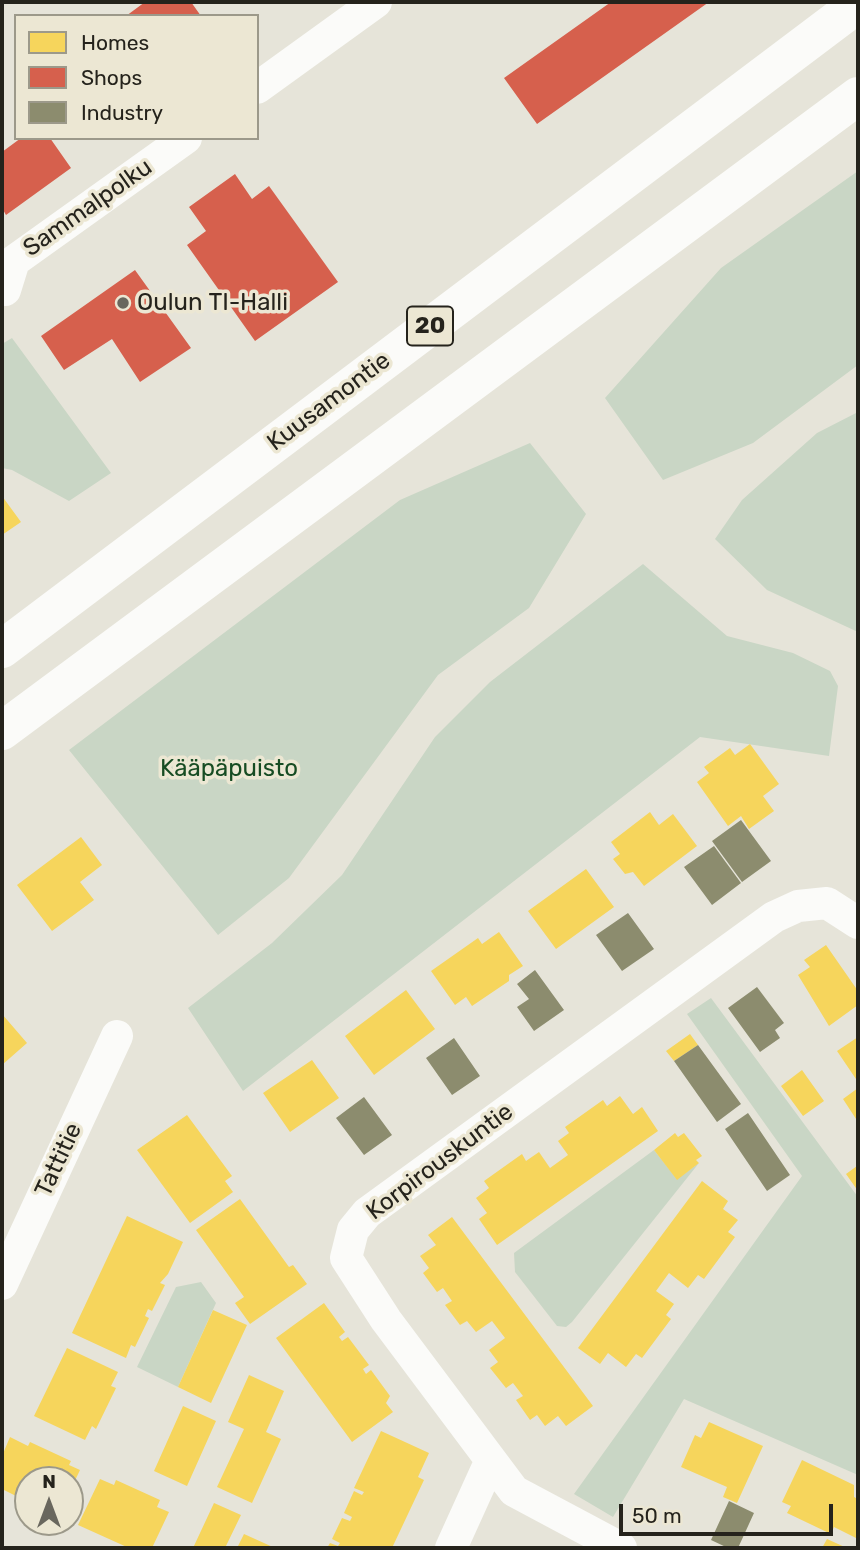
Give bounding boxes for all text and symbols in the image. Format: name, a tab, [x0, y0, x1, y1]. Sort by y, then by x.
legend	[14, 14, 259, 140]
text: Homes	[81, 30, 149, 55]
text: Shops	[81, 65, 142, 90]
text: Industry	[81, 100, 163, 125]
street label: Sammalpolku	[18, 153, 158, 263]
place label: Oulun TI-Halli	[137, 289, 288, 317]
marker: Oulun TI-Halli	[115, 295, 131, 311]
road number: 20	[407, 306, 453, 346]
street label: Kuusamontie	[262, 346, 396, 458]
park label: Kääpäpuisto	[160, 755, 298, 783]
street label: Korpirouskuntie	[361, 1098, 519, 1226]
street label: Tattitie	[29, 1119, 89, 1201]
north arrow	[14, 1466, 84, 1536]
text: N	[42, 1470, 56, 1493]
scale bar	[622, 1490, 836, 1534]
text: 50 m	[632, 1503, 682, 1528]

